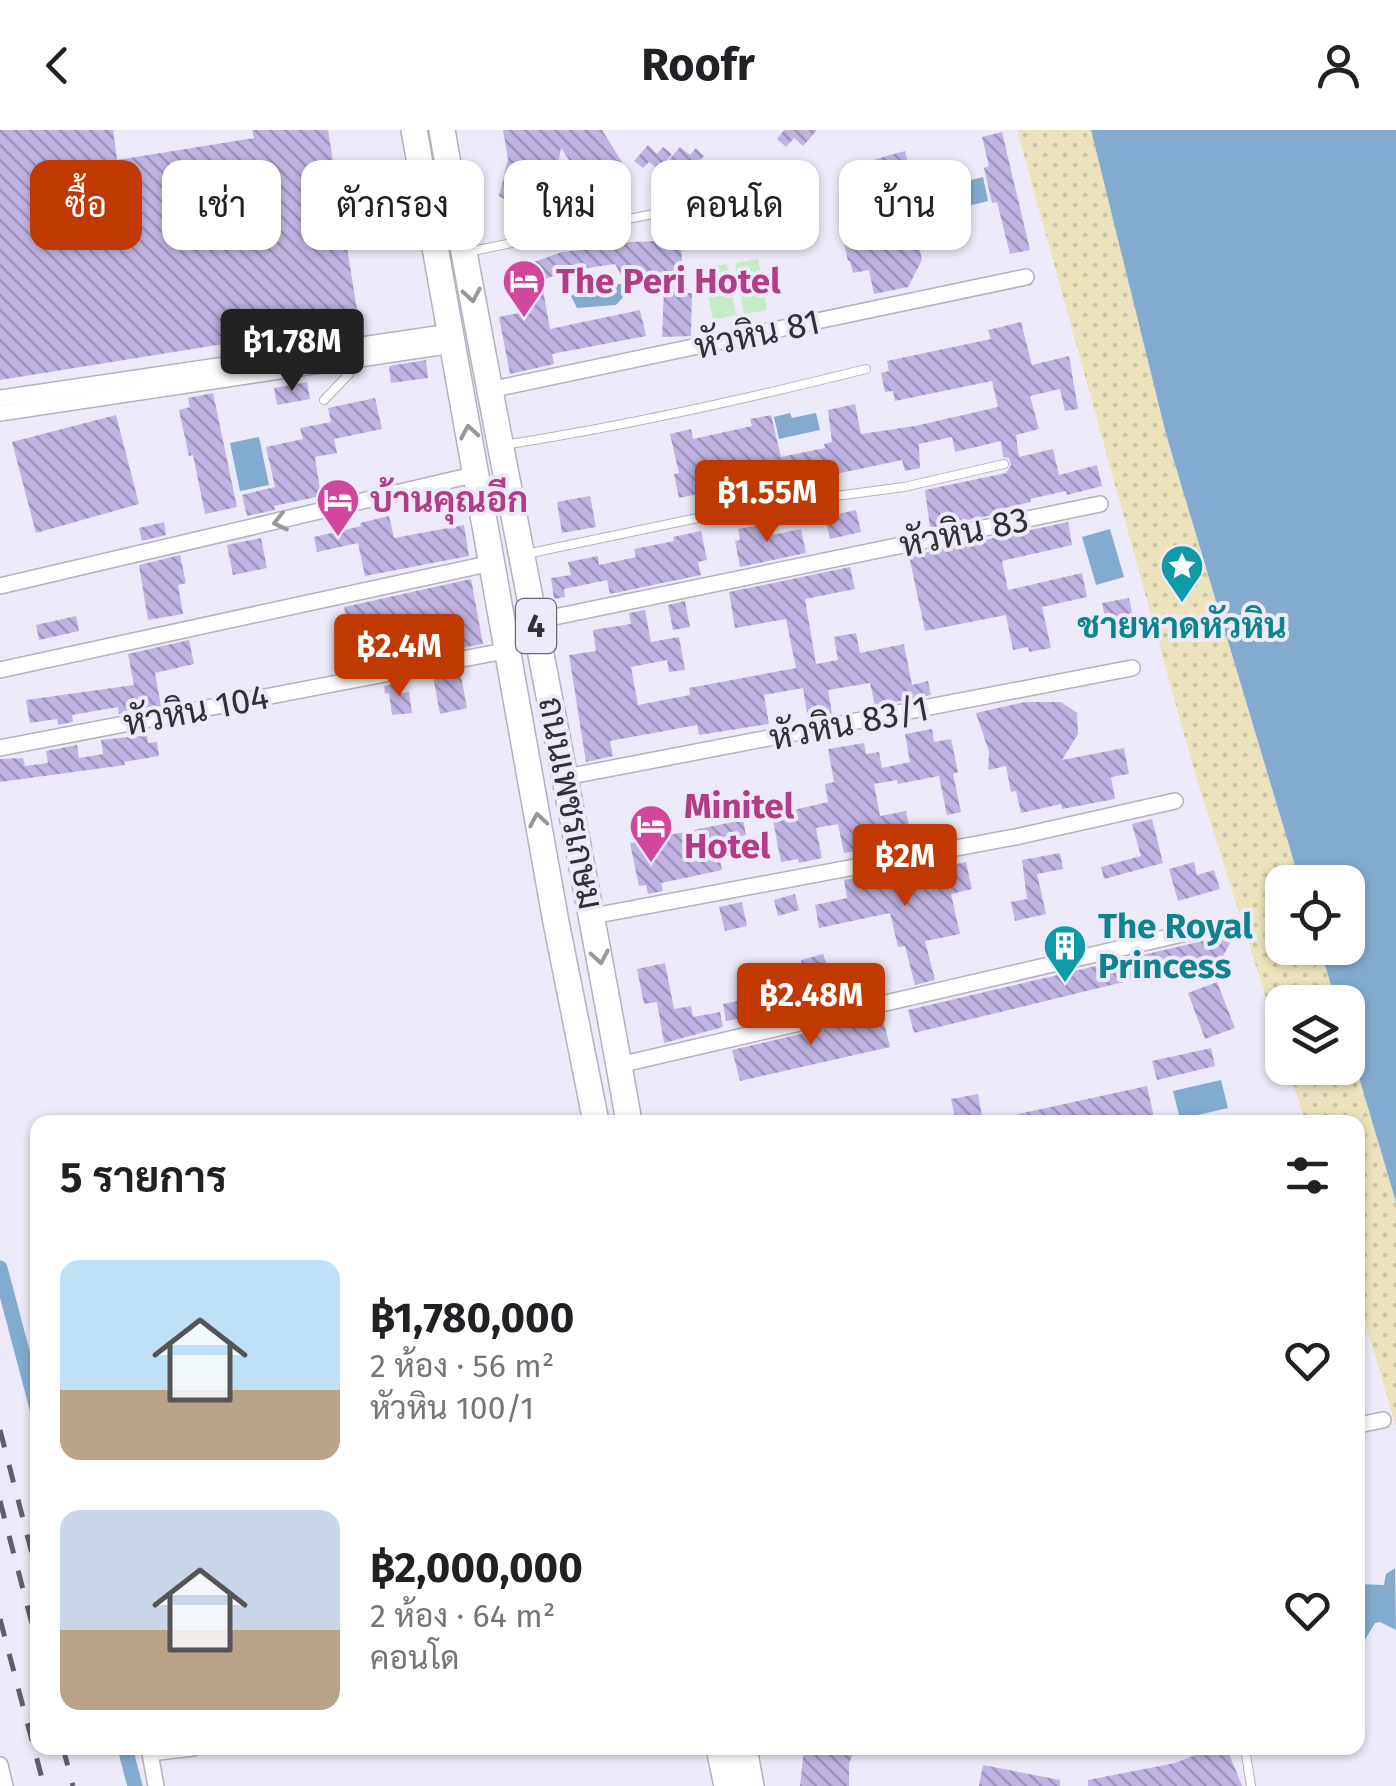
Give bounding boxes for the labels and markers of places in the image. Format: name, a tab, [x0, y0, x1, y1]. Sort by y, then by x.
hotel icon: The Peri Hotel	[501, 258, 547, 319]
place label: The Peri Hotel	[556, 260, 781, 302]
pin: ฿1.78M	[211, 309, 373, 394]
pin: ฿1.55M	[686, 460, 848, 545]
hotel icon: บ้านคุณอีก	[315, 477, 361, 538]
place label: บ้านคุณอีก	[370, 477, 528, 525]
place icon: ชายหาดหัวหิน	[1159, 543, 1205, 604]
place label: ชายหาดหัวหิน	[1077, 605, 1287, 647]
pin: ฿2.4M	[329, 614, 469, 699]
place label: Minitel Hotel	[684, 785, 795, 867]
hotel icon: Minitel Hotel	[628, 803, 674, 864]
pin: ฿2M	[857, 824, 953, 909]
place label: The Royal Princess	[1098, 905, 1253, 987]
building icon: The Royal Princess	[1042, 923, 1088, 984]
pin: ฿2.48M	[730, 963, 892, 1048]

